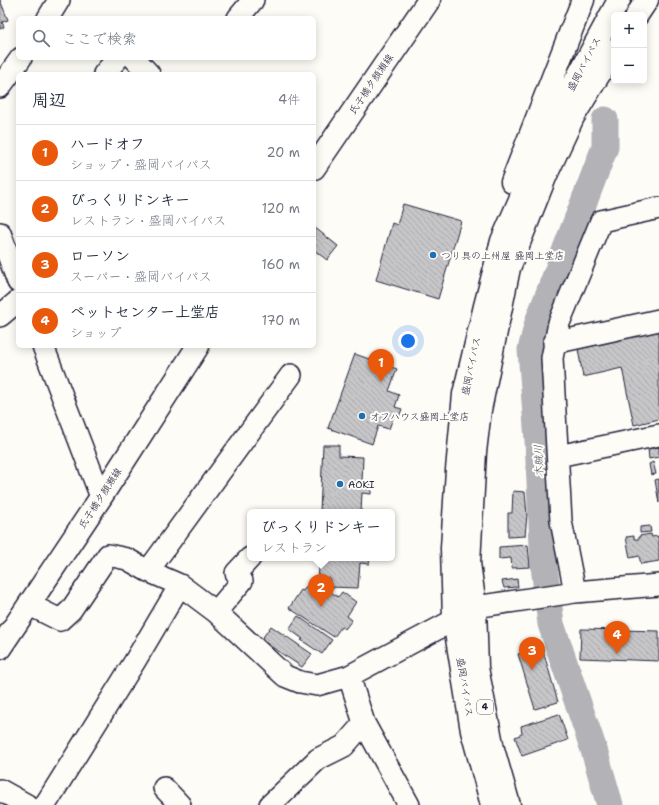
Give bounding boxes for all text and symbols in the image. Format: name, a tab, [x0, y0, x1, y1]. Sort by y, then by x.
map controls	[611, 12, 647, 84]
button: +	[611, 12, 647, 48]
search box	[16, 16, 316, 60]
icon: search	[30, 27, 52, 49]
text: ここで検索	[62, 29, 137, 49]
street label: 盛岡バイパス	[564, 35, 604, 93]
button: −	[611, 48, 647, 84]
street label: 氏子橋夕顔瀬線	[346, 51, 396, 117]
text: 周辺	[32, 89, 66, 111]
text: 4件	[278, 91, 300, 108]
text: ハードオフ	[70, 134, 145, 154]
text: 1	[42, 144, 48, 161]
text: 20 m	[267, 144, 300, 161]
text: ショップ · 盛岡バイパス	[70, 156, 212, 173]
text: びっくりドンキー	[70, 190, 190, 210]
text: 2	[40, 200, 50, 217]
text: 120 m	[262, 200, 300, 217]
text: レストラン · 盛岡バイパス	[70, 212, 226, 229]
text: ローソン	[70, 246, 130, 266]
place label: つり具の上州屋 盛岡上堂店	[441, 249, 564, 262]
marker: つり具の上州屋 盛岡上堂店	[428, 250, 438, 260]
text: 3	[40, 256, 50, 273]
text: 160 m	[262, 256, 300, 273]
text: スーパー · 盛岡バイパス	[70, 268, 212, 285]
text: ペットセンター上堂店	[70, 302, 220, 322]
text: 4	[40, 312, 50, 329]
text: 170 m	[262, 312, 300, 329]
text: ショップ	[70, 324, 121, 341]
your location	[398, 331, 418, 351]
street label: 盛岡バイパス	[458, 335, 484, 397]
pin: 1	[368, 349, 394, 382]
place label: オフハウス盛岡上堂店	[370, 410, 469, 423]
marker: オフハウス盛岡上堂店	[357, 411, 367, 421]
water label: 木賊川	[531, 444, 547, 478]
street label: 氏子橋夕顔瀬線	[75, 465, 125, 531]
place label: AOKI	[348, 478, 375, 491]
marker: AOKI	[335, 479, 345, 489]
popup	[247, 509, 395, 561]
text: びっくりドンキー	[261, 517, 381, 537]
text: レストラン	[261, 539, 327, 556]
pin: 2	[308, 574, 334, 607]
pin: 4	[604, 621, 630, 654]
pin: 3	[519, 637, 545, 670]
street label: 盛岡バイパス	[454, 656, 476, 718]
road number: 4	[477, 700, 493, 714]

